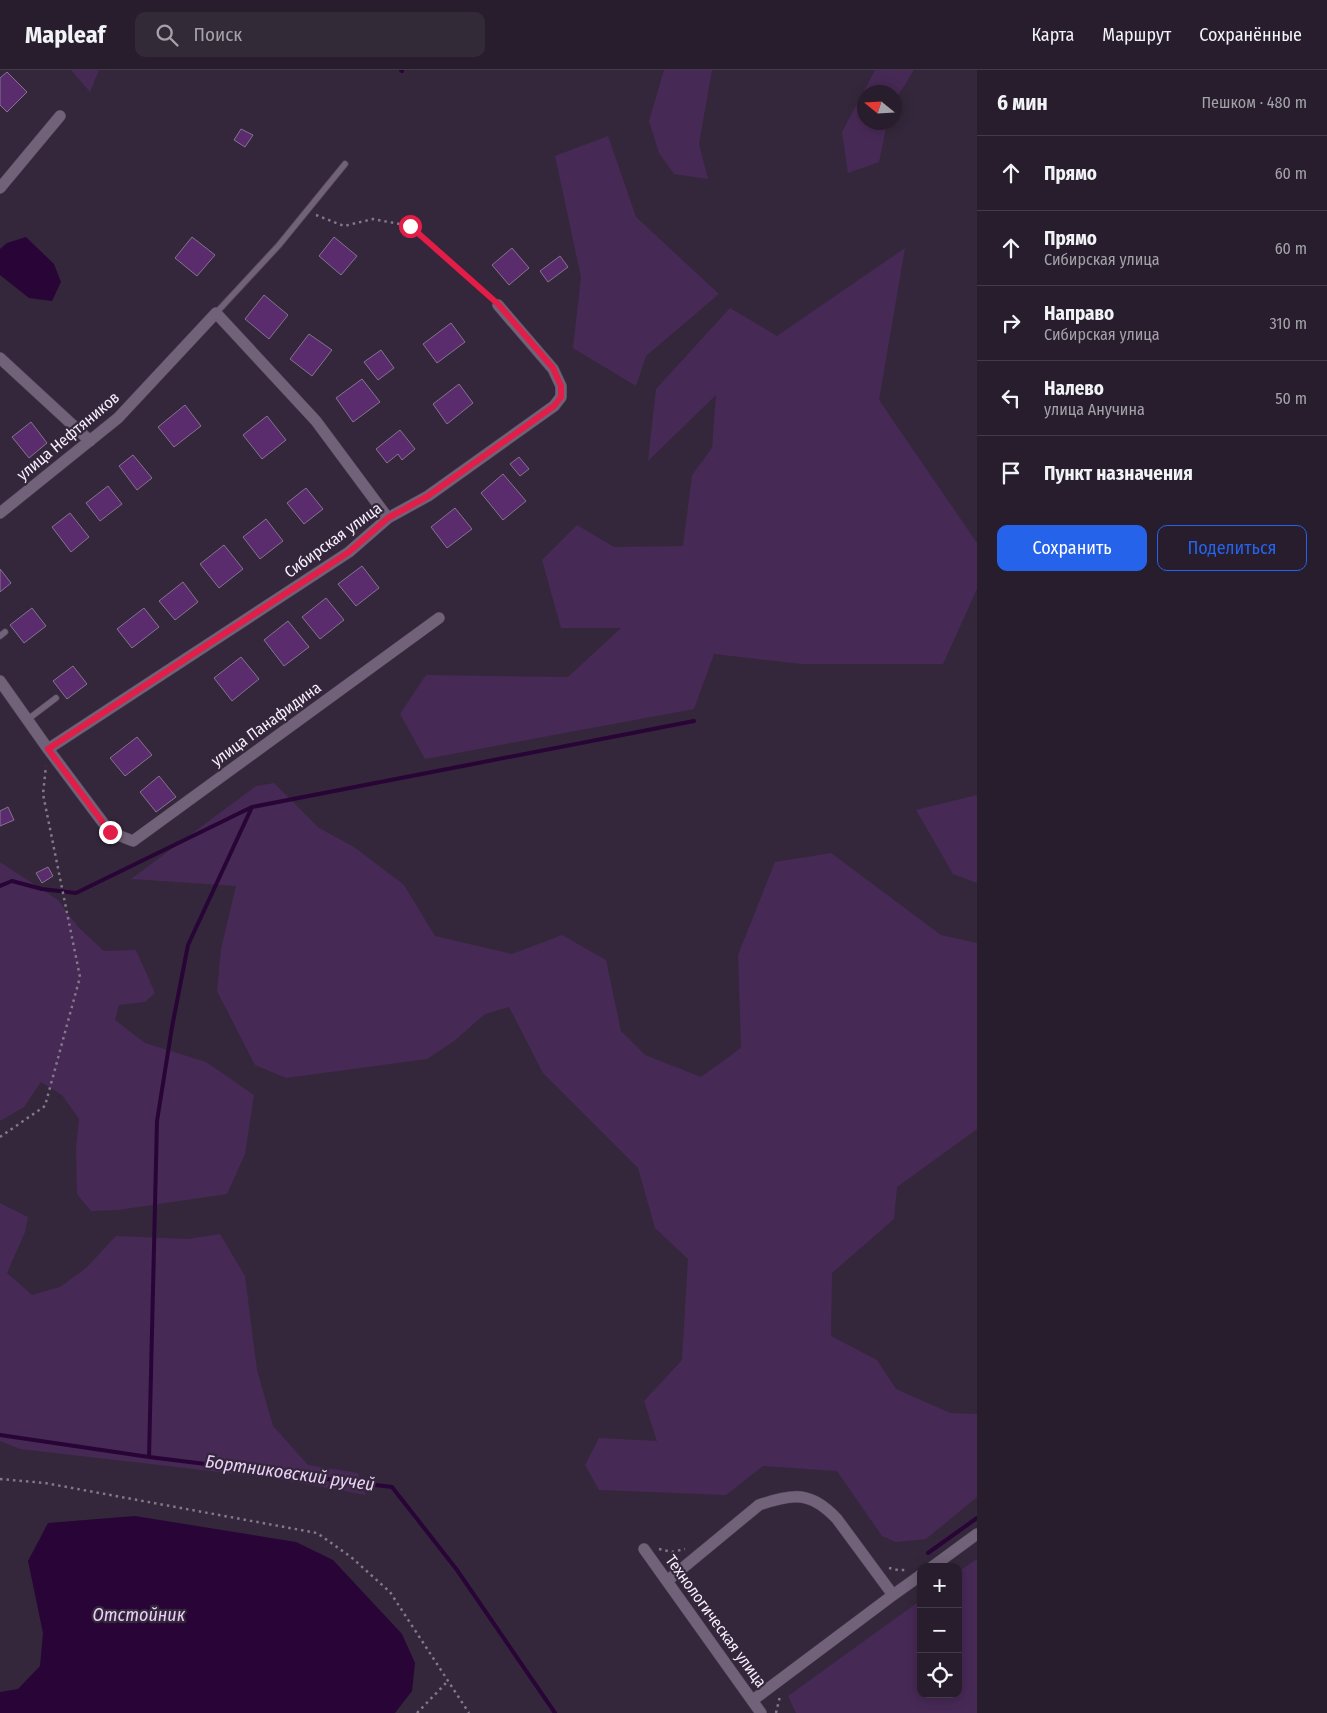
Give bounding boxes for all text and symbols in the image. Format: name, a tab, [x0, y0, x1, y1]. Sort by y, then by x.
search box	[135, 12, 485, 57]
text: Mapleaf	[25, 21, 105, 49]
icon: search	[153, 21, 181, 49]
text: Поиск	[193, 23, 242, 46]
text: Карта	[1031, 24, 1074, 46]
text: Маршрут	[1102, 24, 1171, 46]
text: Сохранённые	[1199, 24, 1302, 46]
north arrow	[857, 85, 902, 130]
text: 6 мин	[997, 90, 1048, 116]
text: Пешком · 480 m	[1201, 93, 1307, 112]
icon: ahead	[997, 159, 1025, 187]
text: Прямо	[1044, 162, 1097, 185]
text: 60 m	[1275, 164, 1307, 183]
route start	[399, 215, 422, 238]
text: Прямо	[1044, 227, 1097, 250]
icon: ahead	[997, 234, 1025, 262]
text: 60 m	[1275, 239, 1307, 258]
text: Сибирская улица	[1044, 250, 1160, 269]
text: Направо	[1044, 302, 1114, 325]
icon: right	[997, 309, 1025, 337]
text: 310 m	[1270, 314, 1307, 333]
text: Сибирская улица	[1044, 325, 1160, 344]
text: Налево	[1044, 377, 1104, 400]
icon: left	[997, 384, 1025, 412]
street label: улица Нефтяников	[13, 388, 123, 484]
text: 50 m	[1275, 389, 1307, 408]
text: улица Анучина	[1044, 400, 1145, 419]
icon: arrive	[997, 459, 1025, 487]
text: Пункт назначения	[1044, 462, 1193, 485]
street label: Сибирская улица	[281, 498, 385, 582]
button: Сохранить	[997, 525, 1147, 571]
button: Поделиться	[1157, 525, 1307, 571]
street label: улица Панафидина	[207, 678, 325, 770]
route end	[99, 821, 122, 844]
water label: Бортниковский ручей	[204, 1450, 376, 1496]
street label: Технологическая улица	[662, 1551, 771, 1691]
map controls	[917, 1563, 962, 1698]
button: +	[917, 1563, 962, 1608]
water label: Отстойник	[93, 1604, 186, 1626]
button: −	[917, 1608, 962, 1653]
button: locate	[917, 1653, 962, 1698]

